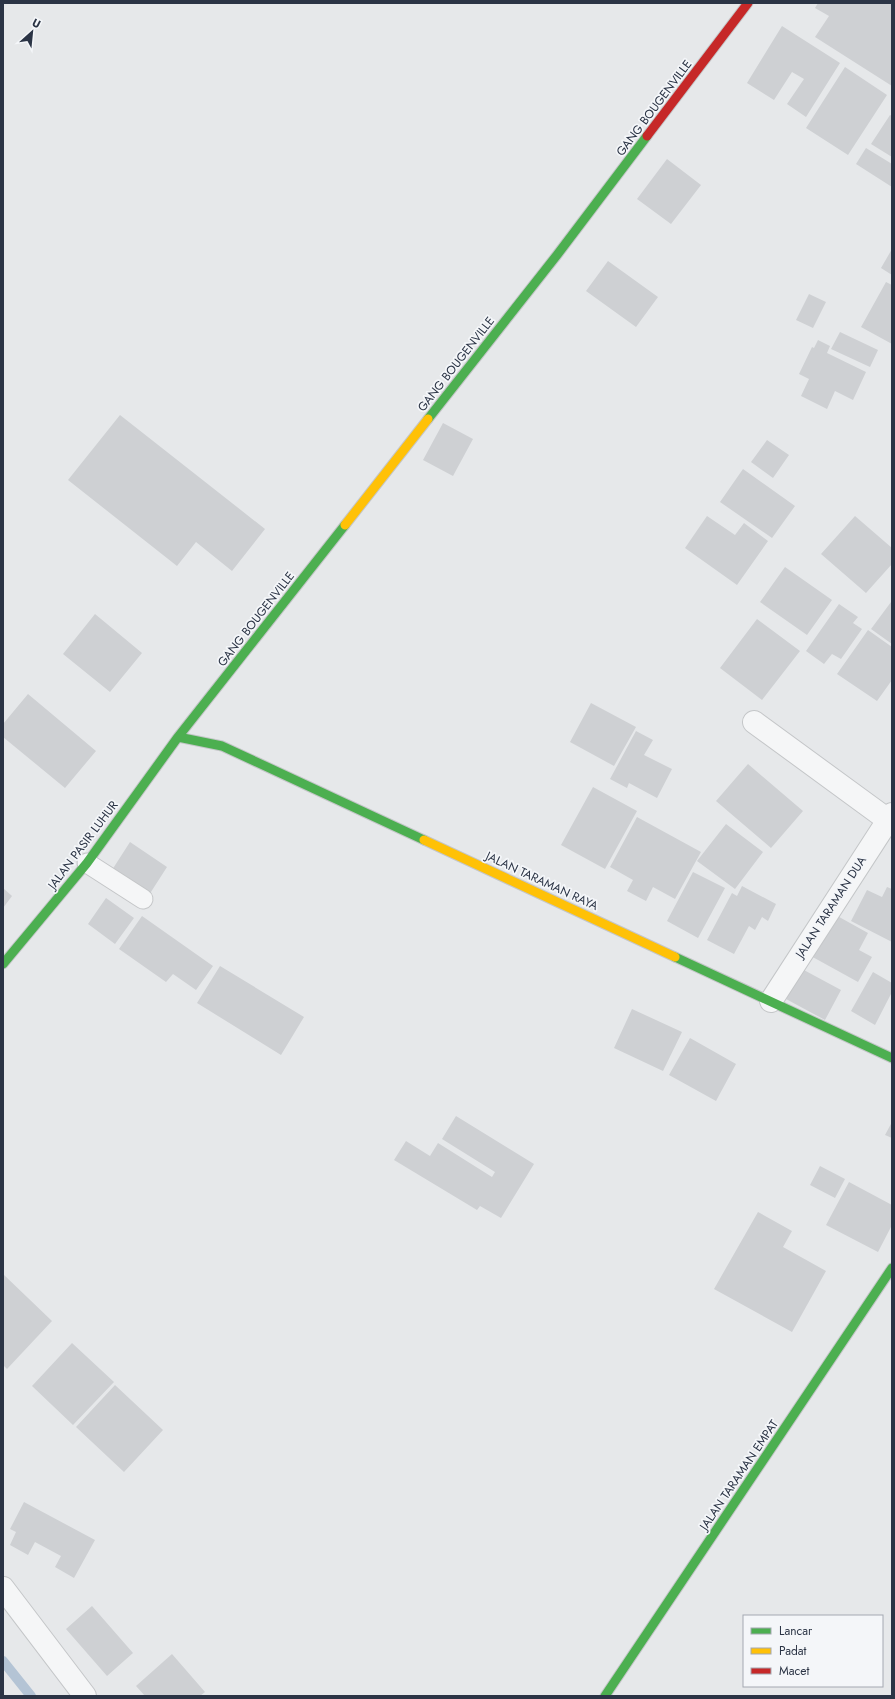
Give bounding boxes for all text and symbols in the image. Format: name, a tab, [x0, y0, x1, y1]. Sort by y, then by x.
north arrow	[12, 12, 52, 52]
text: U	[29, 14, 44, 32]
street label: GANG BOUGENVILLE	[612, 56, 696, 160]
street label: GANG BOUGENVILLE	[413, 313, 499, 415]
street label: GANG BOUGENVILLE	[213, 568, 299, 670]
street label: JALAN PASIR LUHUR	[43, 797, 122, 895]
street label: JALAN TARAMAN RAYA	[481, 846, 601, 915]
street label: JALAN TARAMAN DUA	[790, 852, 871, 963]
street label: JALAN TARAMAN EMPAT	[694, 1416, 783, 1535]
legend	[743, 1615, 883, 1687]
text: Lancar	[779, 1622, 813, 1640]
text: Padat	[779, 1642, 807, 1660]
text: Macet	[779, 1662, 809, 1680]

